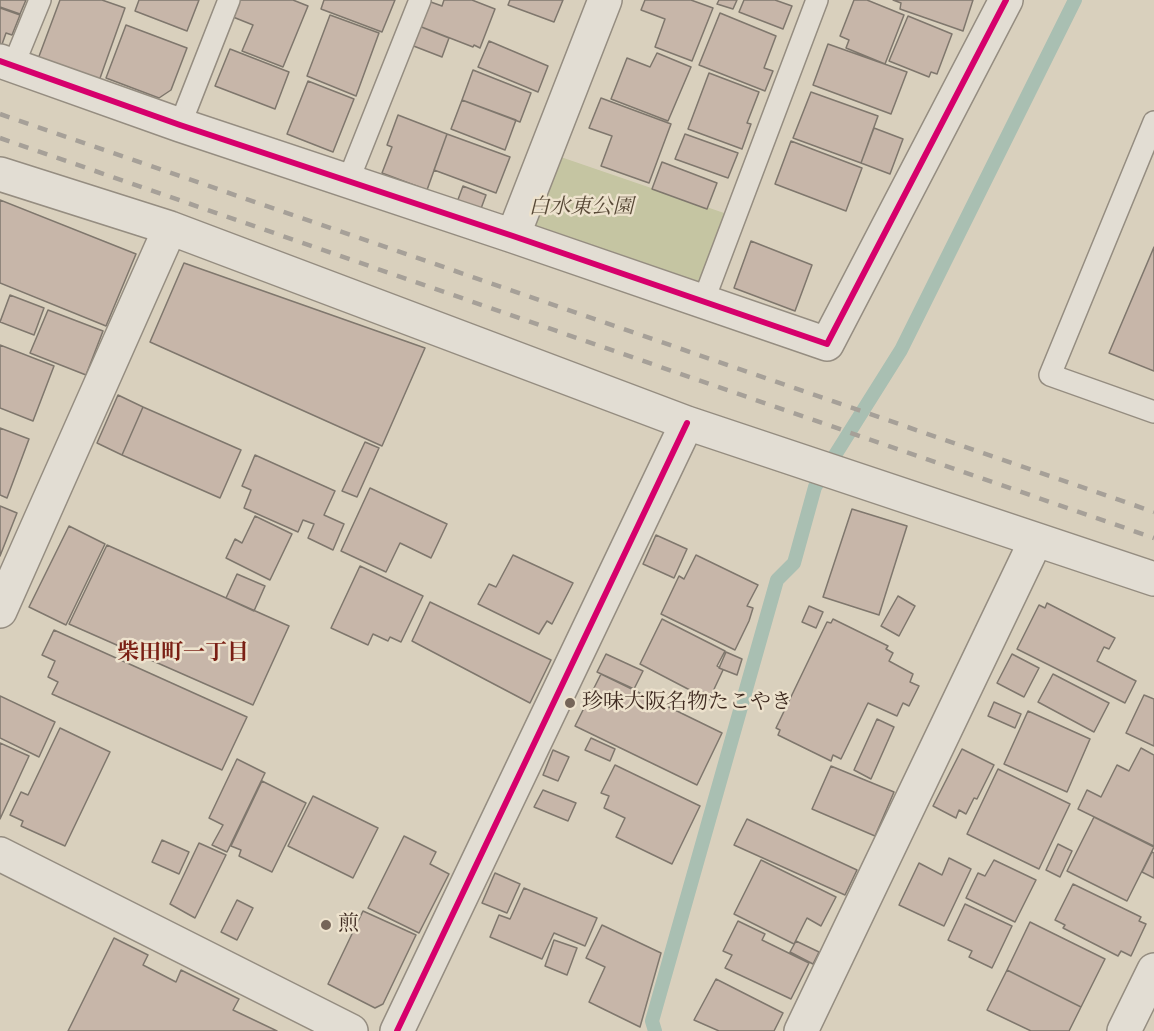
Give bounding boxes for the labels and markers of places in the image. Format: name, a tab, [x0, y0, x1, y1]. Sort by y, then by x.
place label: 珍味大阪名物たこやき	[582, 690, 792, 716]
marker: 珍味大阪名物たこやき	[563, 696, 577, 710]
place label: 煎	[338, 912, 359, 938]
marker: 煎	[319, 918, 333, 932]

